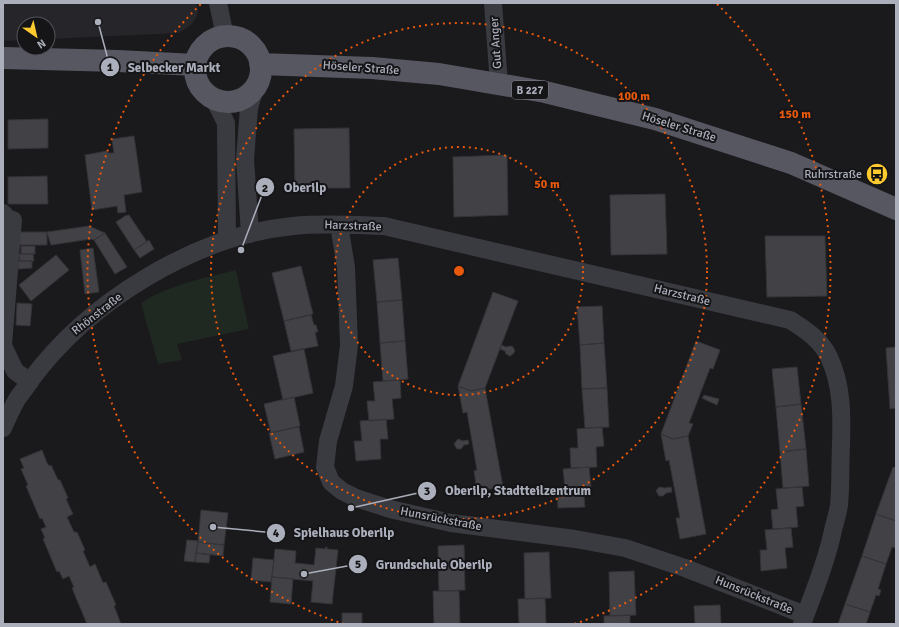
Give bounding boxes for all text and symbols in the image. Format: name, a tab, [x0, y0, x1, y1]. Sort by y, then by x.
north arrow	[16, 16, 56, 56]
street label: Gut Anger	[487, 16, 505, 69]
text: N	[35, 36, 48, 51]
callout: Selbecker Markt	[100, 55, 228, 80]
street label: Höseler Straße	[322, 58, 400, 78]
text: 1	[107, 60, 114, 75]
text: Selbecker Markt	[128, 60, 220, 76]
road number: B 227	[512, 81, 548, 99]
text: 100 m	[618, 89, 650, 104]
text: 150 m	[779, 107, 811, 122]
street label: Höseler Straße	[640, 109, 718, 145]
bus stop icon: Ruhrstraße	[864, 161, 890, 187]
place label: Ruhrstraße	[804, 167, 862, 182]
callout: Oberilp	[255, 175, 334, 200]
text: 50 m	[534, 177, 560, 192]
text: Oberilp	[284, 180, 326, 196]
text: 2	[262, 181, 268, 196]
street label: Harzstraße	[324, 218, 382, 234]
centre of rings	[452, 264, 466, 278]
street label: Harzstraße	[652, 281, 712, 309]
street label: Rhönstraße	[69, 290, 125, 338]
callout: Oberilp, Stadtteilzentrum	[417, 478, 599, 503]
text: Oberilp, Stadtteilzentrum	[445, 483, 592, 499]
text: 3	[424, 484, 430, 499]
street label: Hunsrückstraße	[399, 504, 483, 534]
callout: Spielhaus Oberilp	[266, 520, 403, 545]
text: Spielhaus Oberilp	[294, 525, 394, 541]
text: 4	[273, 526, 280, 541]
callout: Grundschule Oberilp	[348, 552, 501, 577]
text: 5	[355, 557, 361, 572]
text: Grundschule Oberilp	[376, 557, 492, 573]
street label: Hunsrückstraße	[713, 573, 795, 617]

